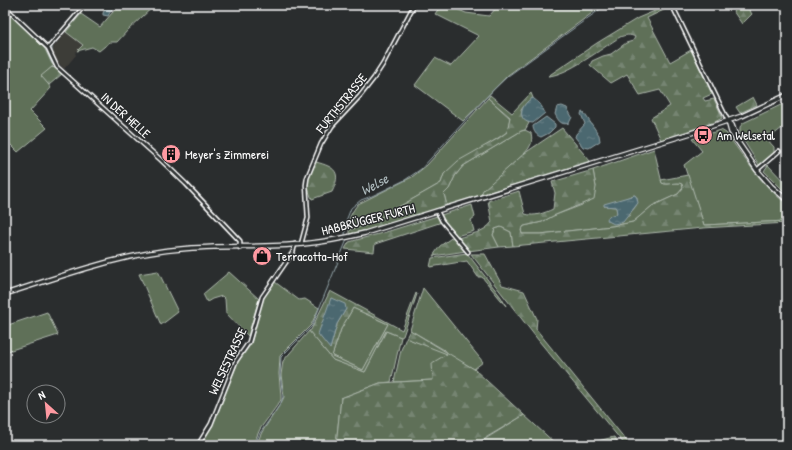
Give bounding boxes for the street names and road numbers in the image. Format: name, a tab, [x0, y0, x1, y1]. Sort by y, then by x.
street label: FURTHSTRASSE	[311, 69, 371, 137]
street label: IN DER HELLE	[97, 88, 155, 142]
street label: HABBRÜGGER FURTH	[319, 199, 417, 239]
street label: WELSESTRASSE	[204, 324, 251, 398]

